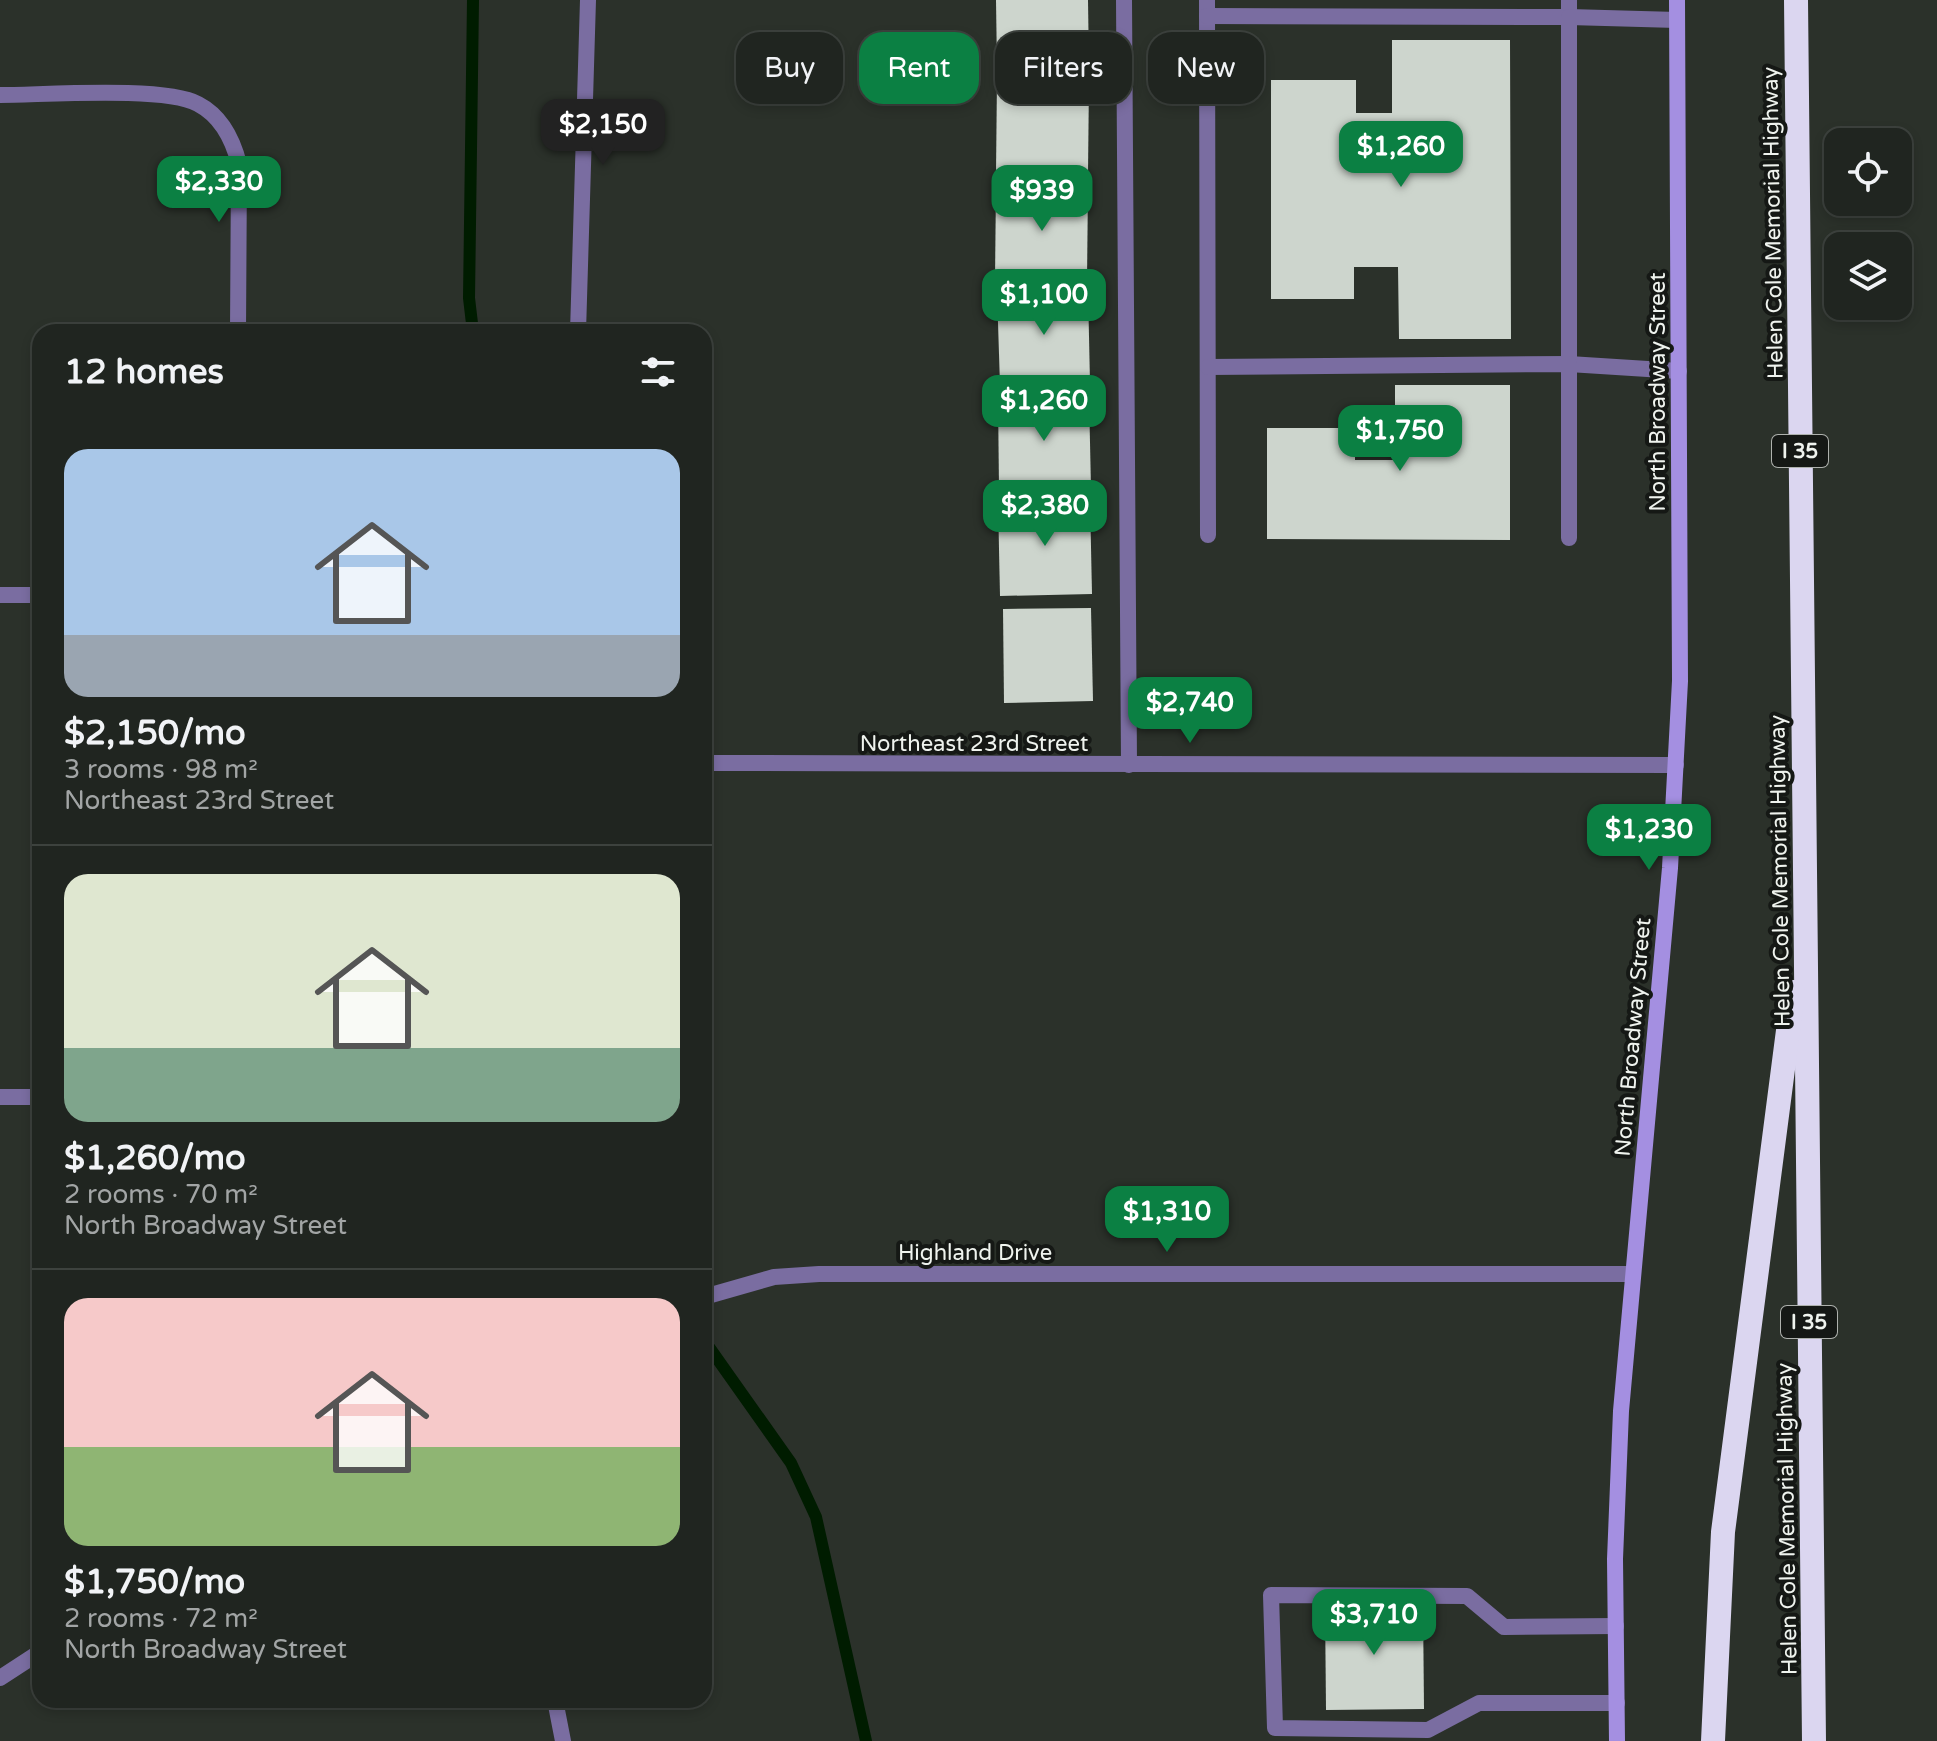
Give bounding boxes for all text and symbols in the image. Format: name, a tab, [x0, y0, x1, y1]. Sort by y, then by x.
chip: Buy	[736, 32, 843, 104]
chip: Rent	[859, 32, 979, 104]
chip: Filters	[995, 32, 1132, 104]
chip: New	[1148, 32, 1264, 104]
street label: Helen Cole Memorial Highway	[1757, 66, 1789, 379]
pin: $2,150	[538, 99, 668, 167]
text: $2,150	[559, 109, 647, 140]
pin: $1,260	[1336, 121, 1466, 189]
map controls	[1824, 128, 1912, 320]
button: locate	[1824, 128, 1912, 216]
text: $1,260	[1357, 131, 1445, 162]
pin: $2,330	[154, 156, 284, 224]
pin: $939	[995, 165, 1089, 233]
text: $2,330	[175, 166, 263, 197]
text: $939	[1009, 175, 1075, 206]
button: layers	[1824, 232, 1912, 320]
pin: $1,100	[979, 269, 1109, 337]
street label: North Broadway Street	[1645, 272, 1671, 512]
text: $1,100	[1000, 279, 1088, 310]
icon: filters	[636, 350, 680, 394]
text: 12 homes	[64, 352, 224, 393]
pin: $1,260	[979, 375, 1109, 443]
text: $1,260	[1000, 385, 1088, 416]
pin: $1,750	[1335, 405, 1465, 473]
text: $1,750	[1356, 415, 1444, 446]
road number: I 35	[1772, 435, 1828, 467]
pin: $2,380	[980, 480, 1110, 548]
text: $2,380	[1001, 490, 1089, 521]
icon: home	[300, 501, 444, 645]
pin: $2,740	[1125, 677, 1255, 745]
text: $2,740	[1146, 687, 1234, 718]
text: $2,150/mo	[64, 713, 246, 754]
street label: Helen Cole Memorial Highway	[1764, 714, 1796, 1027]
street label: Northeast 23rd Street	[860, 731, 1088, 757]
text: 3 rooms · 98 m²	[64, 754, 258, 785]
text: Northeast 23rd Street	[64, 785, 334, 816]
pin: $1,230	[1584, 804, 1714, 872]
text: $1,230	[1605, 814, 1693, 845]
street label: North Broadway Street	[1610, 917, 1656, 1157]
icon: home	[300, 926, 444, 1070]
text: $1,260/mo	[64, 1138, 246, 1179]
text: 2 rooms · 70 m²	[64, 1179, 258, 1210]
pin: $1,310	[1102, 1186, 1232, 1254]
text: $1,310	[1123, 1196, 1211, 1227]
text: North Broadway Street	[64, 1210, 347, 1241]
street label: Highland Drive	[898, 1240, 1052, 1266]
road number: I 35	[1781, 1306, 1837, 1338]
icon: home	[300, 1350, 444, 1494]
street label: Helen Cole Memorial Highway	[1771, 1362, 1803, 1675]
text: $1,750/mo	[64, 1562, 245, 1603]
pin: $3,710	[1309, 1589, 1439, 1657]
text: $3,710	[1330, 1599, 1418, 1630]
text: 2 rooms · 72 m²	[64, 1603, 258, 1634]
text: North Broadway Street	[64, 1634, 347, 1665]

